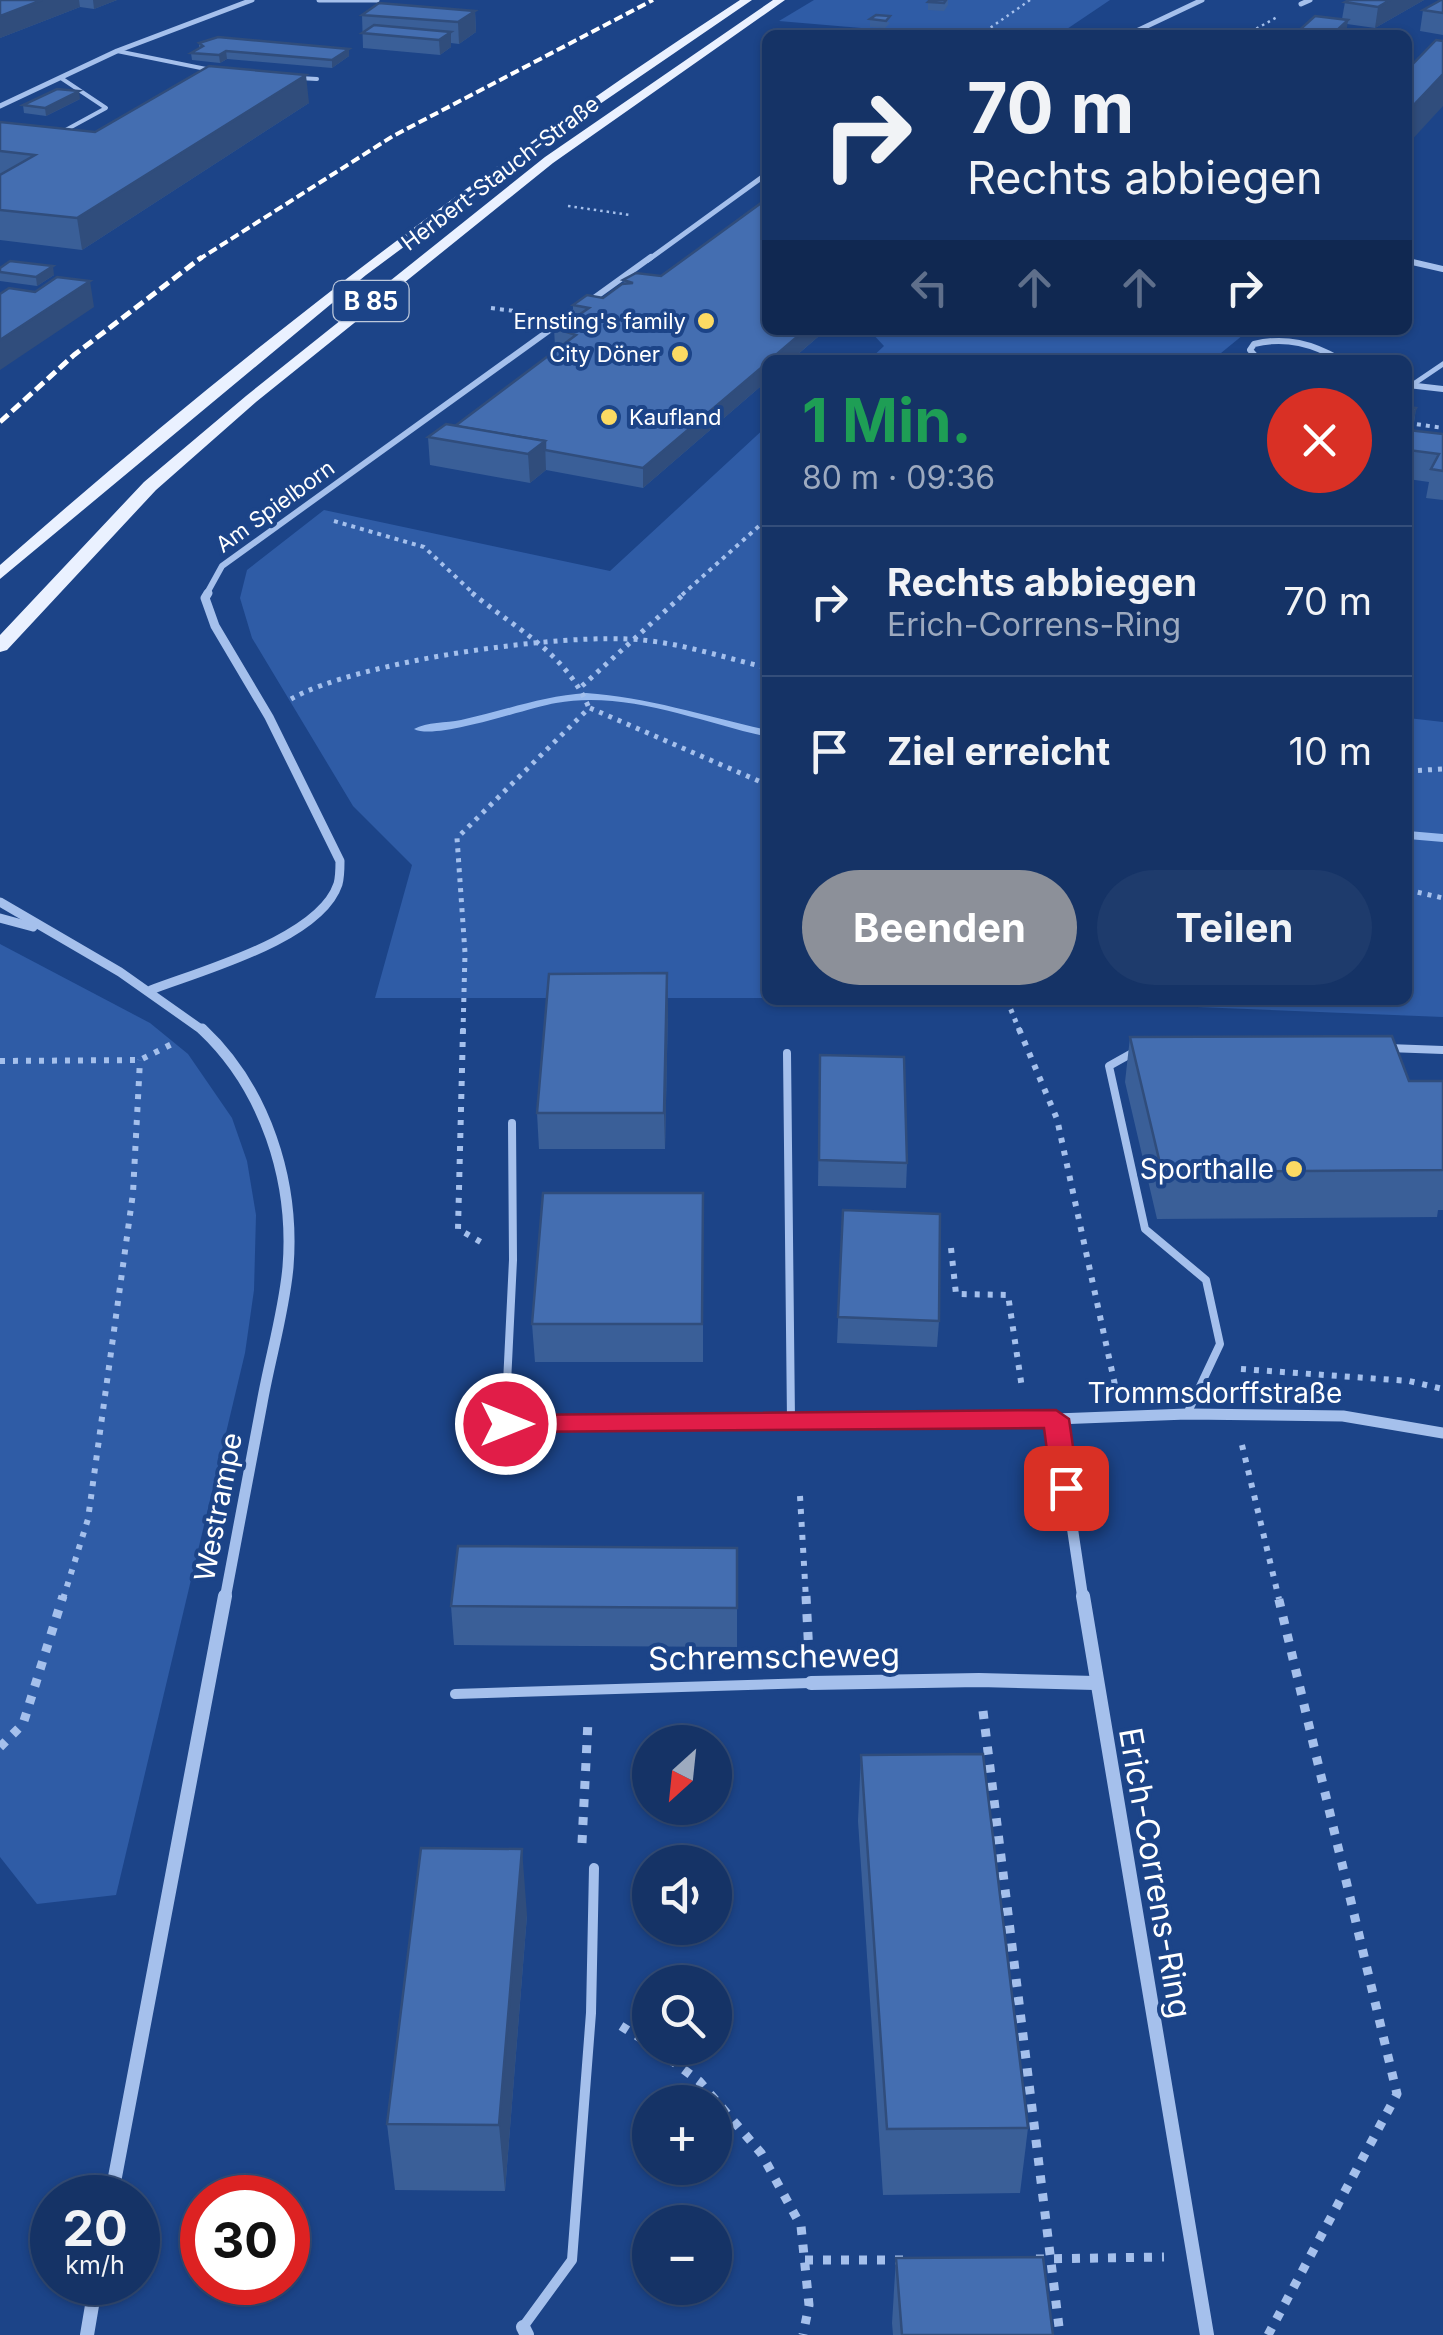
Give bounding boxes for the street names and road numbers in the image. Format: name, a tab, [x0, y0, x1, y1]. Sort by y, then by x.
street label: Herbert-Stauch-Straße	[396, 90, 604, 256]
road number: B 85	[334, 281, 408, 321]
street label: Am Spielborn	[211, 454, 339, 558]
street label: Trommsdorffstraße	[1088, 1376, 1342, 1410]
street label: Westrampe	[187, 1430, 249, 1584]
street label: Schremscheweg	[648, 1635, 900, 1678]
street label: Erich-Correns-Ring	[1111, 1725, 1200, 2021]

